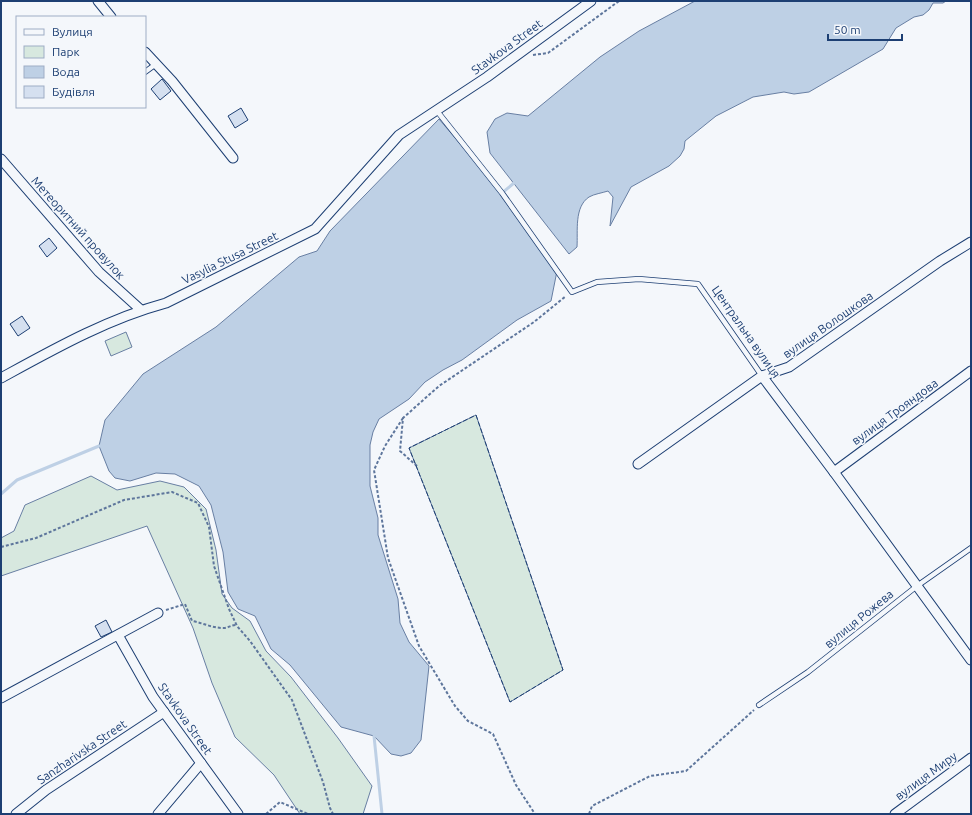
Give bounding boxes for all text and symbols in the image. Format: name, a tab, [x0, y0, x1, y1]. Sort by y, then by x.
legend	[16, 16, 146, 108]
street label: Stavkova Street	[469, 16, 545, 77]
scale bar	[828, 16, 902, 42]
text: 50 m	[834, 23, 861, 36]
text: Вулиця	[52, 25, 93, 38]
text: Парк	[52, 45, 80, 58]
text: Вода	[52, 65, 80, 78]
text: Будівля	[52, 85, 95, 98]
street label: Метеоритний провулок	[29, 174, 128, 281]
street label: Vasylia Stusa Street	[180, 229, 280, 286]
street label: Центральна вулиця	[710, 283, 783, 380]
street label: вулиця Волошкова	[780, 289, 875, 361]
street label: вулиця Трояндова	[849, 376, 940, 447]
street label: вулиця Рожева	[822, 587, 896, 650]
street label: Stavkova Street	[156, 681, 215, 757]
street label: Sanzharivska Street	[35, 717, 129, 786]
street label: вулиця Миру	[892, 749, 959, 802]

